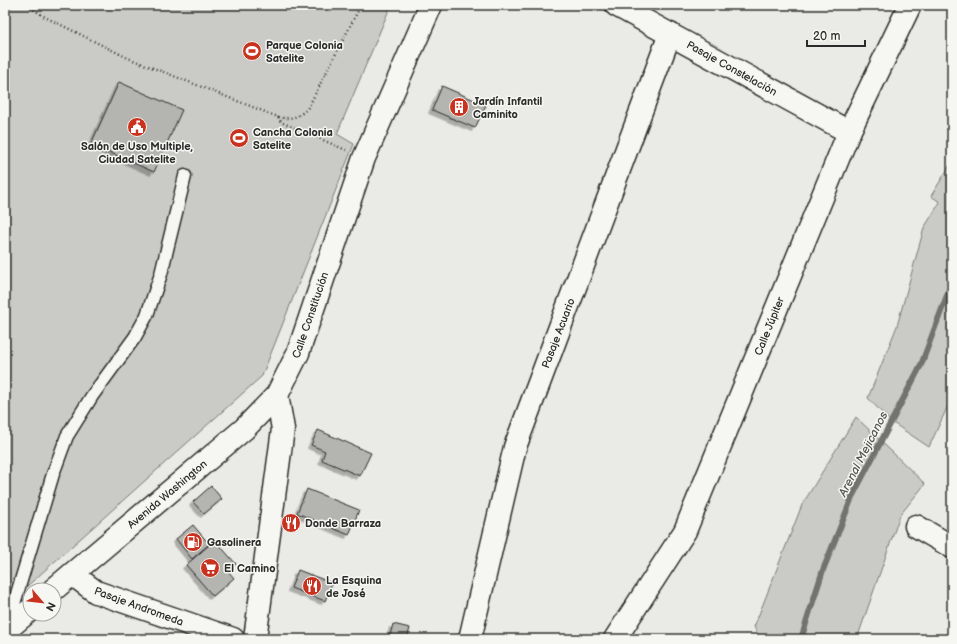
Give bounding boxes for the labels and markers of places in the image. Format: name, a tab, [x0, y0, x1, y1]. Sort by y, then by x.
place label: Parque Colonia Satelite	[266, 39, 343, 65]
sports icon: Parque Colonia Satelite	[241, 40, 263, 62]
place label: Jardín Infantil Caminito	[473, 95, 543, 121]
building icon: Jardín Infantil Caminito	[448, 96, 470, 118]
public building icon: Salón de Uso Multiple, Ciudad Satelite	[126, 116, 148, 138]
place label: Cancha Colonia Satelite	[253, 126, 333, 152]
sports icon: Cancha Colonia Satelite	[228, 127, 250, 149]
place label: Salón de Uso Multiple, Ciudad Satelite	[81, 140, 193, 166]
restaurant icon: Donde Barraza	[280, 512, 302, 534]
place label: Donde Barraza	[305, 517, 381, 530]
fuel station icon: Gasolinera	[182, 531, 204, 553]
place label: Gasolinera	[207, 536, 261, 549]
supermarket icon: El Camino	[199, 557, 221, 579]
place label: El Camino	[224, 562, 276, 575]
place label: La Esquina de José	[326, 574, 382, 600]
restaurant icon: La Esquina de José	[301, 575, 323, 597]

